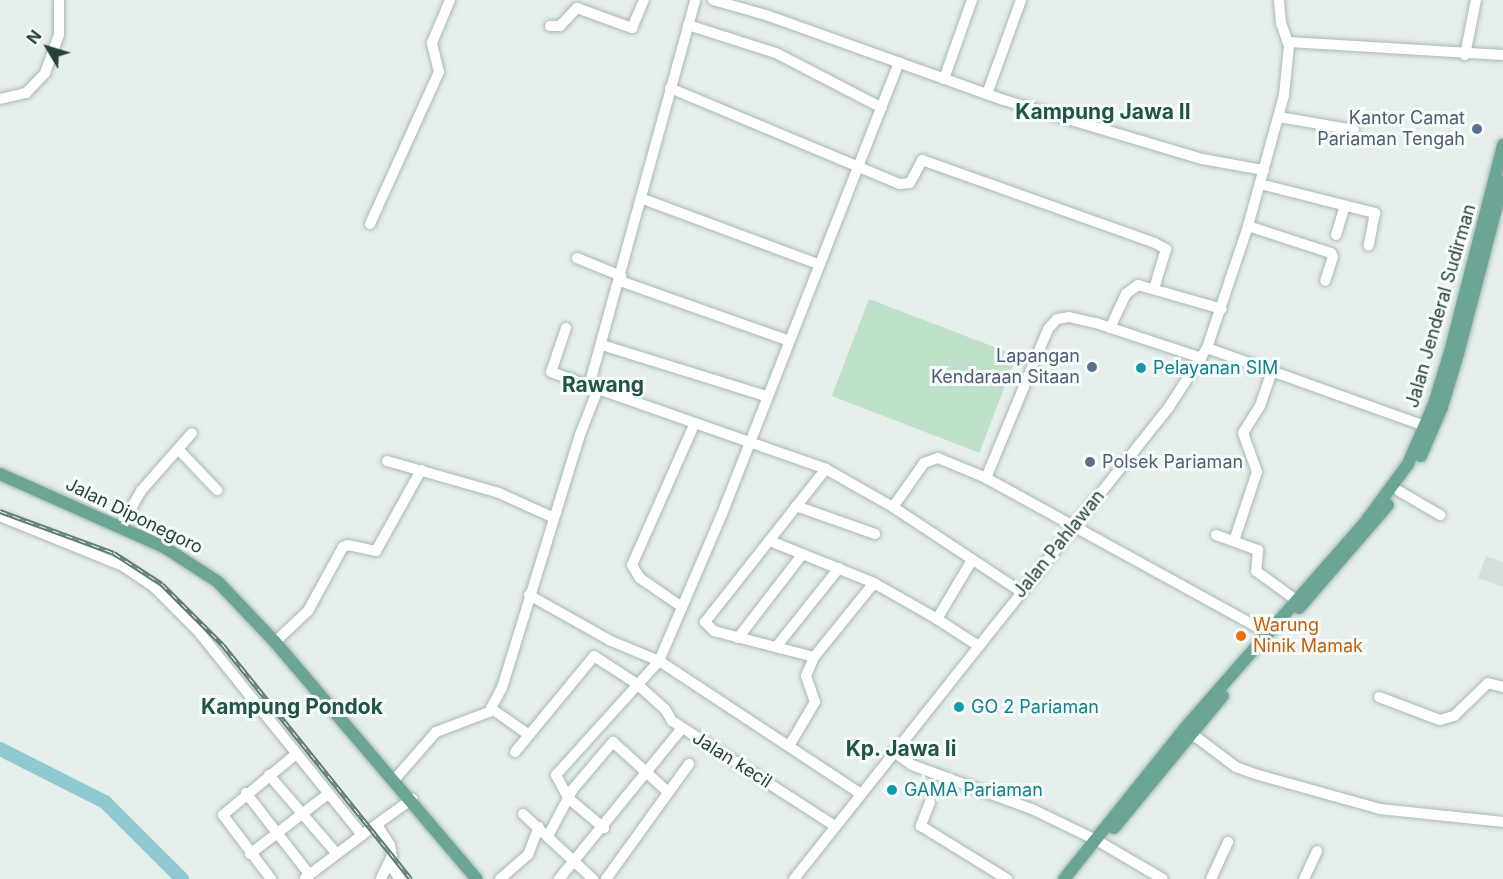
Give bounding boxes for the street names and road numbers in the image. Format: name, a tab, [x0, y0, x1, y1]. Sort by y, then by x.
street label: Jalan Jenderal Sudirman	[1402, 202, 1480, 410]
street label: Jalan Diponegoro	[62, 473, 206, 559]
street label: Jalan Pahlawan	[1009, 486, 1109, 602]
street label: Jalan kecil	[688, 727, 776, 793]

